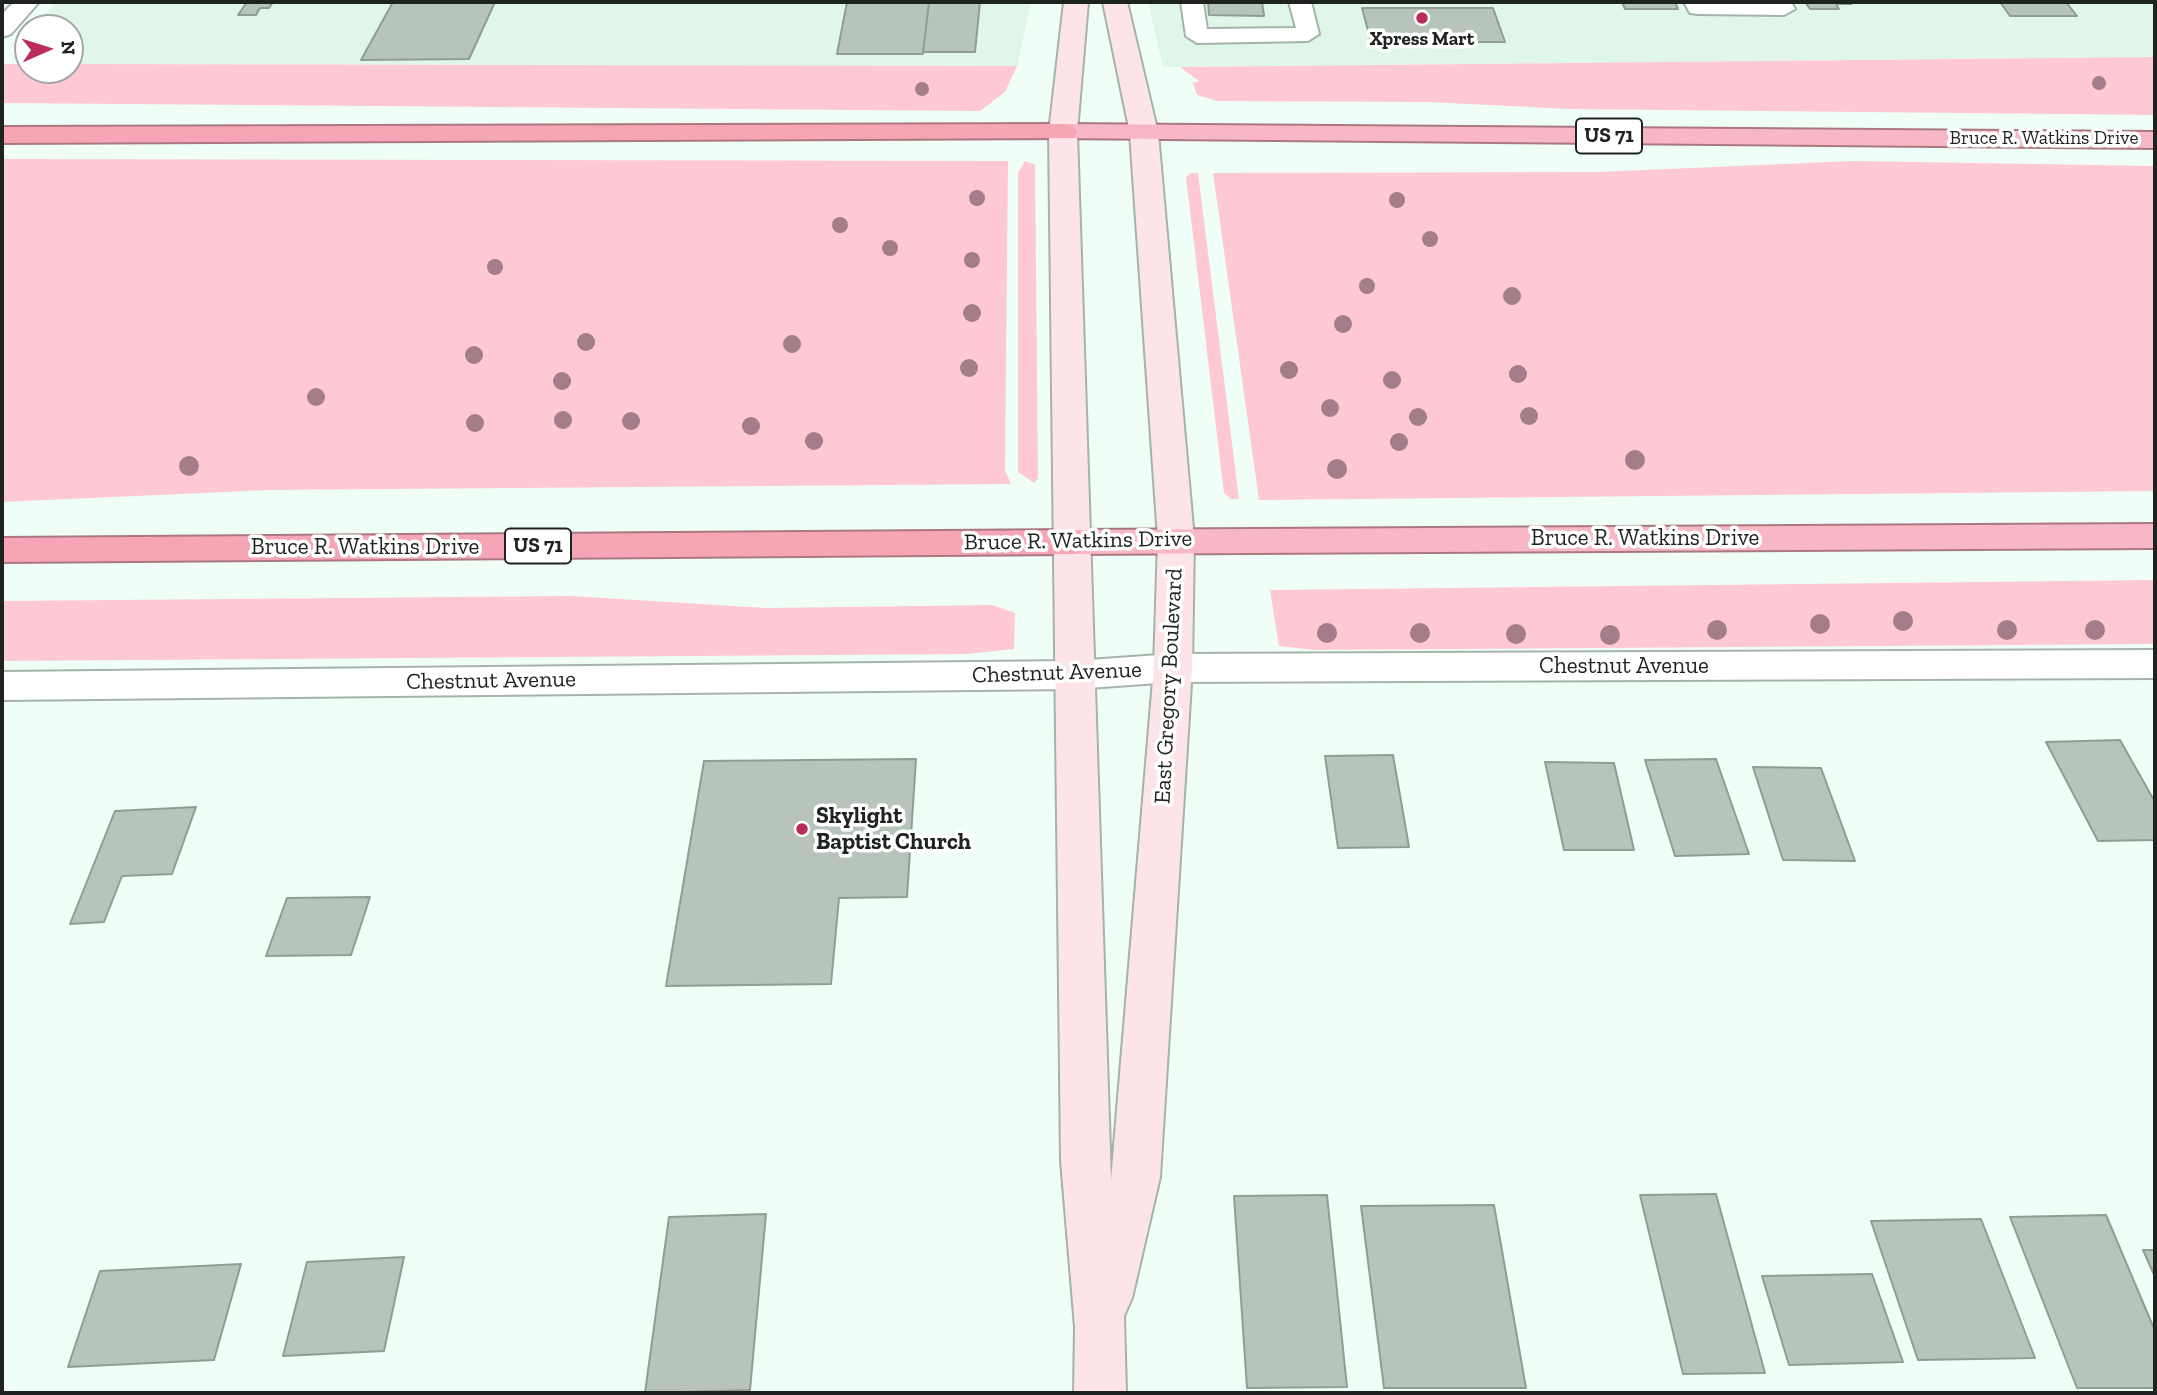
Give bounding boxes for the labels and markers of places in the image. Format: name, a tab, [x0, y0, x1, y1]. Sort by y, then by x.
marker: Xpress Mart	[1414, 10, 1430, 26]
place label: Xpress Mart	[1370, 29, 1474, 51]
place label: Skylight Baptist Church	[816, 802, 971, 856]
marker: Skylight Baptist Church	[794, 821, 810, 837]

